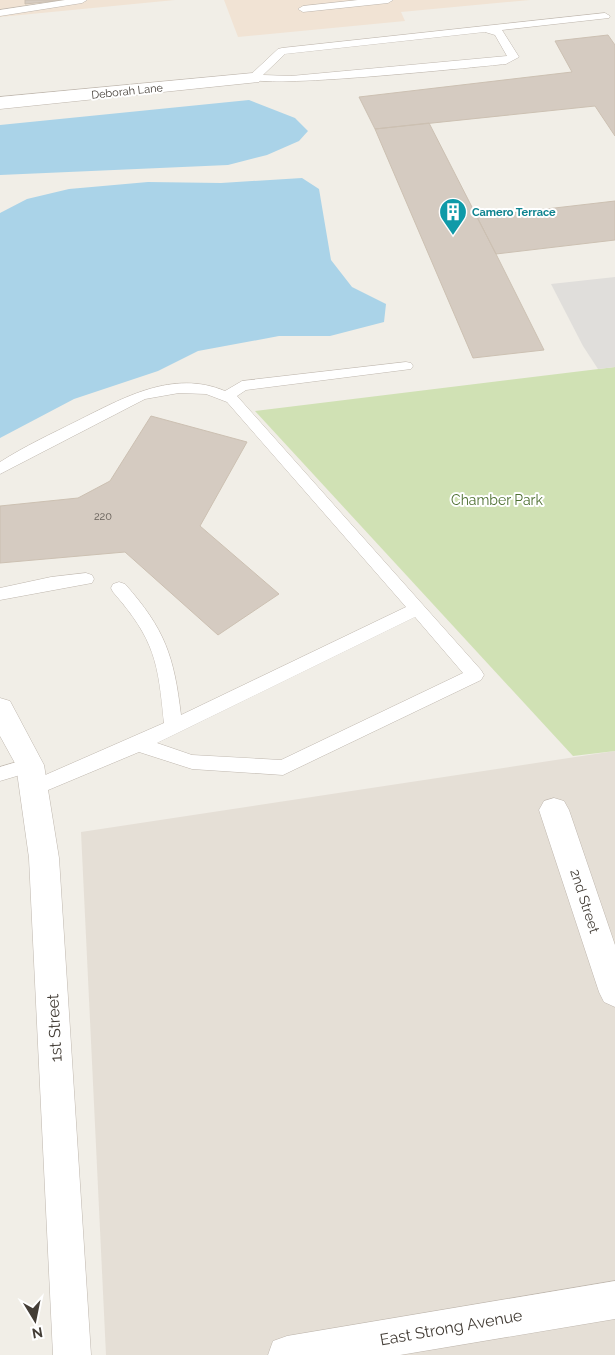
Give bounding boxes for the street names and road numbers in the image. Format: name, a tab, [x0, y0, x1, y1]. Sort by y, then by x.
street label: Deborah Lane	[91, 81, 164, 102]
street label: 2nd Street	[567, 867, 603, 935]
street label: 1st Street	[43, 993, 66, 1063]
street label: East Strong Avenue	[378, 1306, 524, 1349]

